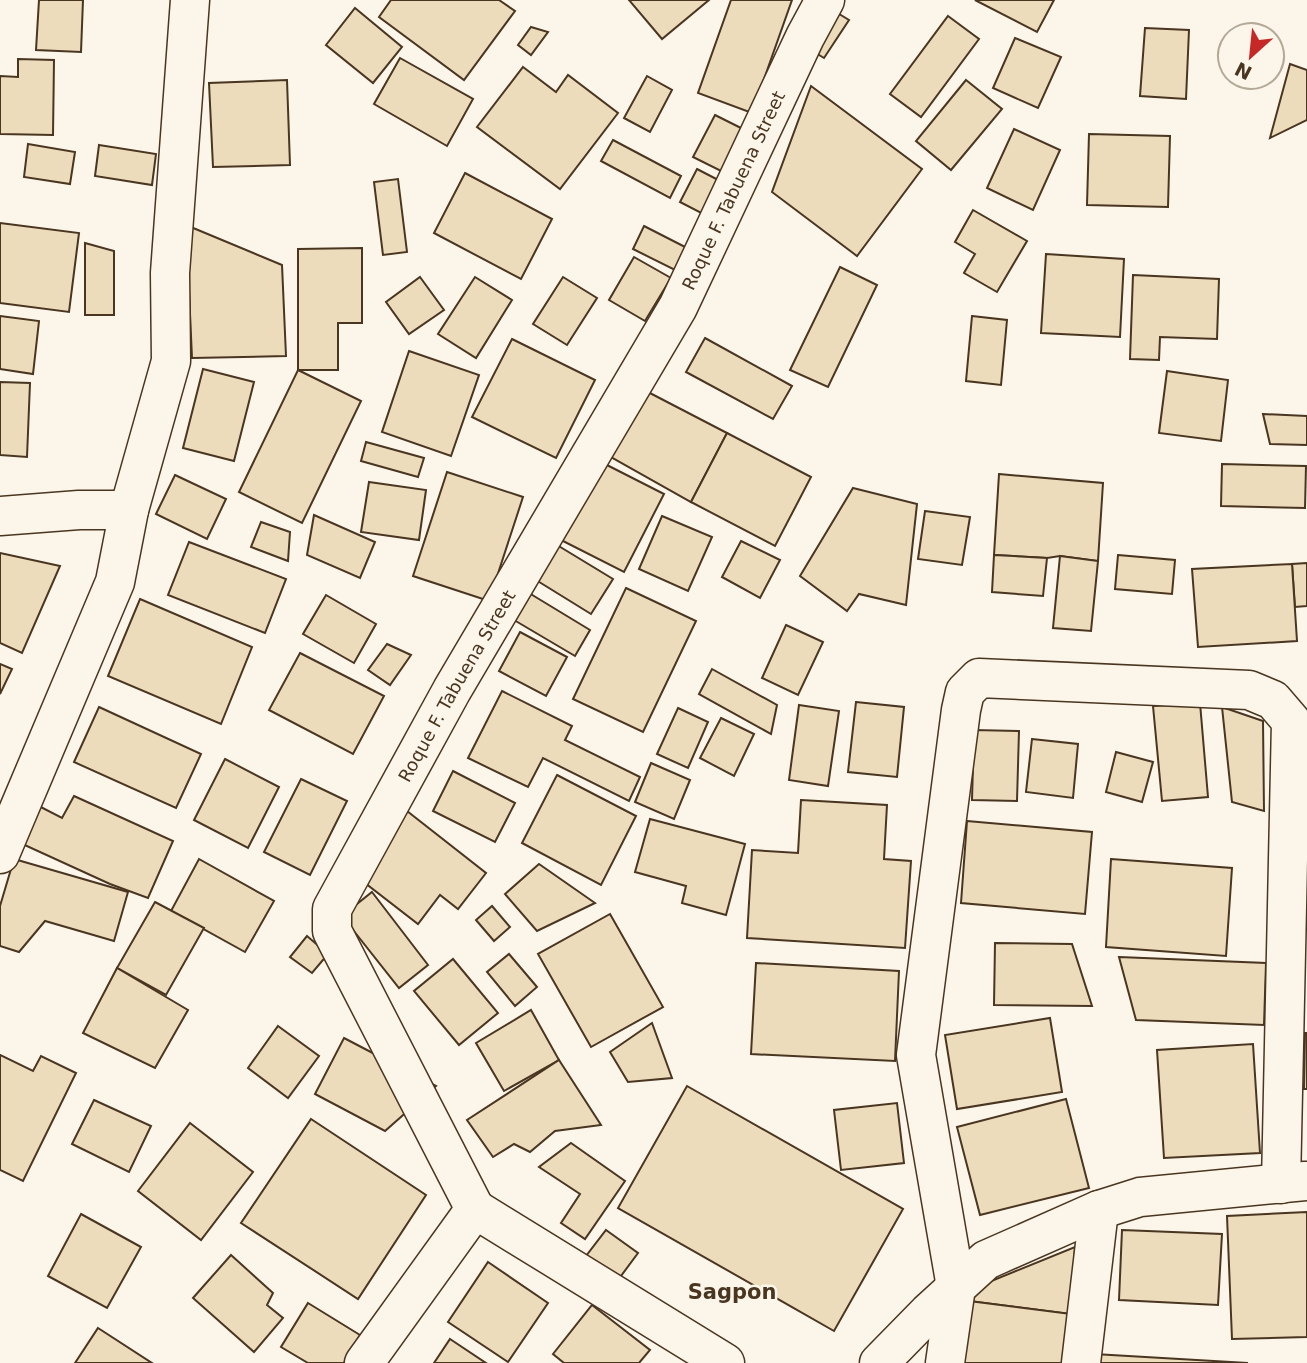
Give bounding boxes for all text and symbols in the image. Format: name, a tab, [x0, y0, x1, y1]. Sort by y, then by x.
north arrow	[1216, 21, 1286, 91]
text: N	[1231, 58, 1255, 85]
street label: Roque F. Tabuena Street	[677, 87, 789, 293]
street label: Roque F. Tabuena Street	[393, 586, 519, 785]
district label: Sagpon	[688, 1280, 776, 1304]

